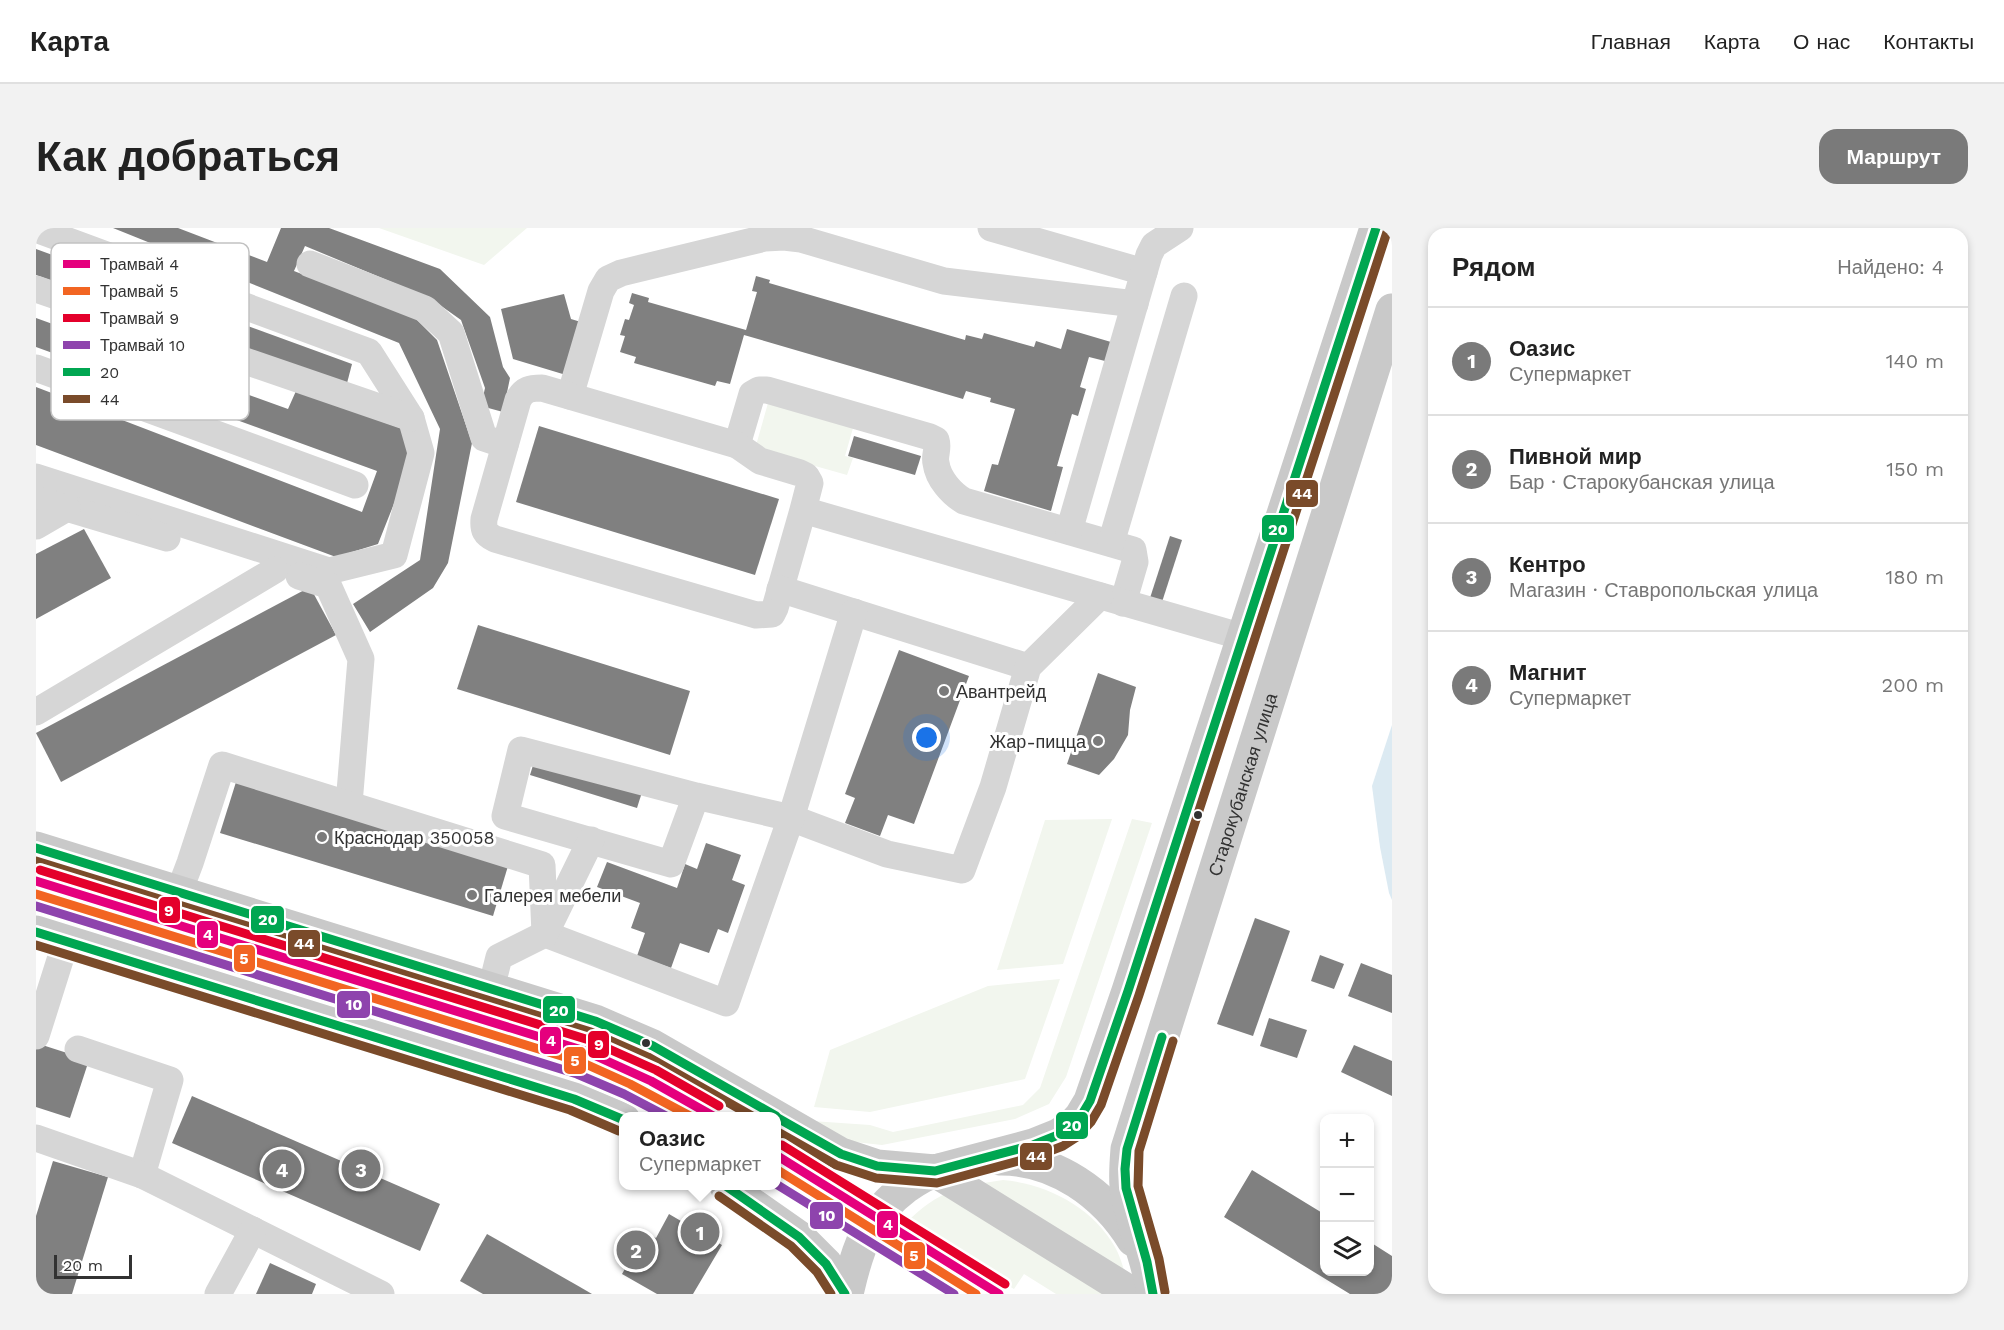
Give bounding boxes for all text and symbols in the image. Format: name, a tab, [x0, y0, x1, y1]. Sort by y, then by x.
text: Карта	[30, 25, 109, 58]
text: Главная	[1591, 29, 1671, 54]
text: Карта	[1704, 29, 1760, 54]
text: О нас	[1793, 29, 1850, 54]
text: Контакты	[1883, 29, 1974, 54]
button: Маршрут	[1819, 129, 1968, 184]
text: Как добраться	[36, 132, 340, 181]
legend	[51, 243, 249, 420]
text: Рядом	[1452, 252, 1535, 282]
text: Трамвай 4	[100, 255, 179, 274]
text: Найдено: 4	[1837, 255, 1944, 279]
text: Трамвай 5	[100, 282, 179, 301]
text: Трамвай 9	[100, 309, 179, 328]
text: Трамвай 10	[100, 336, 185, 355]
text: Оазис	[1509, 336, 1575, 361]
text: 1	[1467, 349, 1476, 373]
text: 140 m	[1886, 349, 1944, 373]
text: Супермаркет	[1509, 362, 1631, 386]
text: 20	[100, 363, 119, 382]
text: 44	[100, 390, 120, 409]
text: Пивной мир	[1509, 444, 1642, 469]
text: 2	[1466, 457, 1477, 481]
text: 150 m	[1886, 457, 1944, 481]
text: Бар · Старокубанская улица	[1509, 470, 1775, 494]
line badge: 44	[1285, 479, 1319, 508]
text: 44	[1292, 484, 1312, 503]
line badge: 20	[1261, 514, 1295, 543]
text: 20	[1268, 520, 1288, 539]
text: Кентро	[1509, 552, 1586, 577]
text: 3	[1466, 565, 1477, 589]
text: 180 m	[1886, 565, 1944, 589]
text: Магазин · Ставропольская улица	[1509, 578, 1818, 602]
text: Магнит	[1509, 660, 1587, 685]
text: 4	[1465, 673, 1478, 697]
text: 200 m	[1882, 673, 1944, 697]
place label: Авантрейд	[956, 681, 1047, 702]
marker: Авантрейд	[937, 684, 951, 698]
text: Супермаркет	[1509, 686, 1631, 710]
street label: Старокубанская улица	[1203, 689, 1281, 878]
your location	[912, 723, 941, 752]
place label: Жар-пицца	[990, 731, 1087, 752]
marker: Жар-пицца	[1091, 734, 1105, 748]
unlabelled marker	[1192, 809, 1204, 821]
place label: Краснодар 350058	[334, 827, 495, 848]
marker: Краснодар 350058	[315, 830, 329, 844]
place label: Галерея мебели	[484, 885, 621, 906]
marker: Галерея мебели	[465, 888, 479, 902]
line badge: 9	[158, 896, 181, 924]
text: 9	[164, 901, 174, 920]
line badge: 20	[250, 905, 285, 934]
text: 20	[258, 910, 278, 929]
line badge: 4	[196, 920, 219, 949]
text: 4	[203, 925, 213, 944]
line badge: 44	[287, 929, 321, 958]
text: 44	[294, 934, 314, 953]
line badge: 5	[233, 944, 256, 973]
text: 5	[239, 949, 249, 968]
line badge: 10	[336, 990, 371, 1019]
text: 10	[345, 995, 363, 1014]
line badge: 20	[542, 995, 576, 1024]
text: 20	[549, 1001, 569, 1020]
line badge: 4	[539, 1026, 562, 1055]
line badge: 9	[587, 1030, 610, 1059]
text: 4	[546, 1031, 556, 1050]
text: 9	[594, 1035, 604, 1054]
unlabelled marker	[640, 1037, 652, 1049]
line badge: 5	[563, 1046, 587, 1075]
text: 5	[570, 1051, 580, 1070]
line badge: 20	[1055, 1111, 1089, 1140]
popup	[619, 1112, 781, 1190]
map controls	[1320, 1114, 1374, 1276]
button: +	[1320, 1114, 1374, 1168]
text: 20	[1062, 1116, 1082, 1135]
text: Оазис	[639, 1126, 705, 1151]
line badge: 44	[1019, 1142, 1053, 1171]
pin: 4	[262, 1146, 302, 1192]
pin: 3	[342, 1146, 380, 1192]
text: 44	[1026, 1147, 1046, 1166]
text: Супермаркет	[639, 1152, 761, 1176]
button: −	[1320, 1168, 1374, 1222]
line badge: 10	[809, 1201, 844, 1230]
text: 10	[818, 1206, 836, 1225]
pin: 1	[680, 1210, 720, 1254]
line badge: 4	[876, 1210, 899, 1239]
text: 4	[883, 1215, 893, 1234]
button: layers	[1320, 1222, 1374, 1276]
pin: 2	[616, 1228, 656, 1272]
line badge: 5	[903, 1241, 926, 1270]
text: 5	[909, 1246, 919, 1265]
scale bar	[54, 1252, 132, 1280]
text: 20 m	[63, 1256, 103, 1275]

